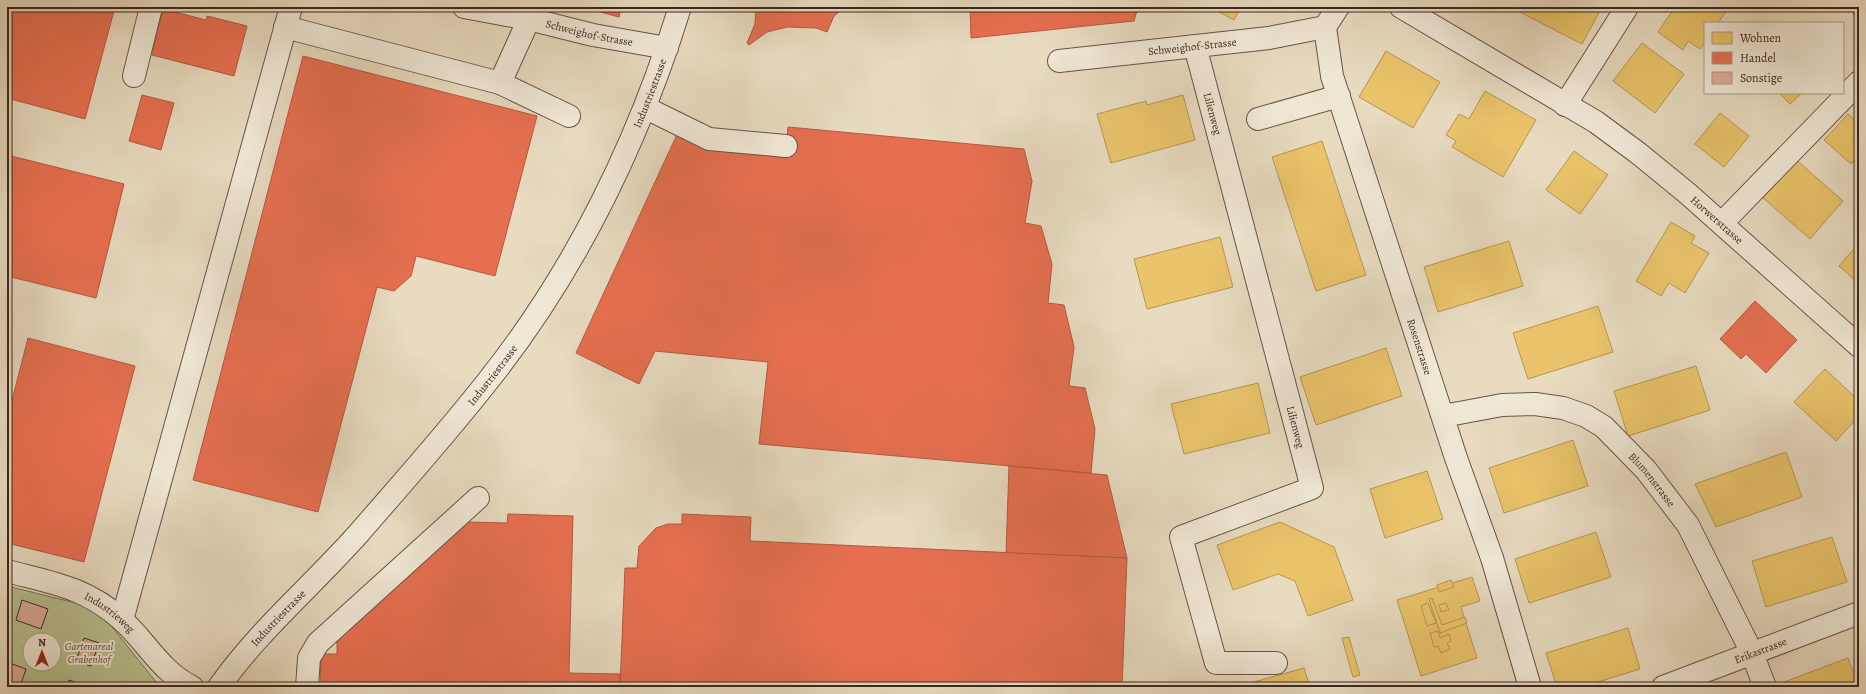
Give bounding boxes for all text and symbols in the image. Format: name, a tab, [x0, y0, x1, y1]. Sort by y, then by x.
street label: Schweighof-Strasse	[544, 16, 634, 50]
legend	[1704, 22, 1844, 94]
text: Wohnen	[1739, 30, 1782, 46]
street label: Schweighof-Strasse	[1147, 35, 1237, 59]
text: Handel	[1740, 50, 1776, 66]
street label: Industriestrasse	[630, 57, 670, 130]
text: Sonstige	[1740, 70, 1782, 86]
street label: Lilienweg	[1200, 91, 1225, 137]
street label: Horwerstrasse	[1687, 193, 1746, 248]
street label: Rosenstrasse	[1403, 317, 1436, 377]
street label: Industriestrasse	[464, 342, 521, 409]
street label: Lilienweg	[1283, 404, 1308, 450]
street label: Blumenstrasse	[1625, 449, 1679, 510]
street label: Industriestrasse	[248, 586, 309, 650]
street label: Industrieweg	[82, 589, 138, 637]
north arrow	[22, 632, 62, 672]
street label: Erikastrasse	[1732, 634, 1789, 667]
text: N	[38, 635, 46, 650]
park label: Gartenareal Grabenhof	[65, 639, 114, 667]

